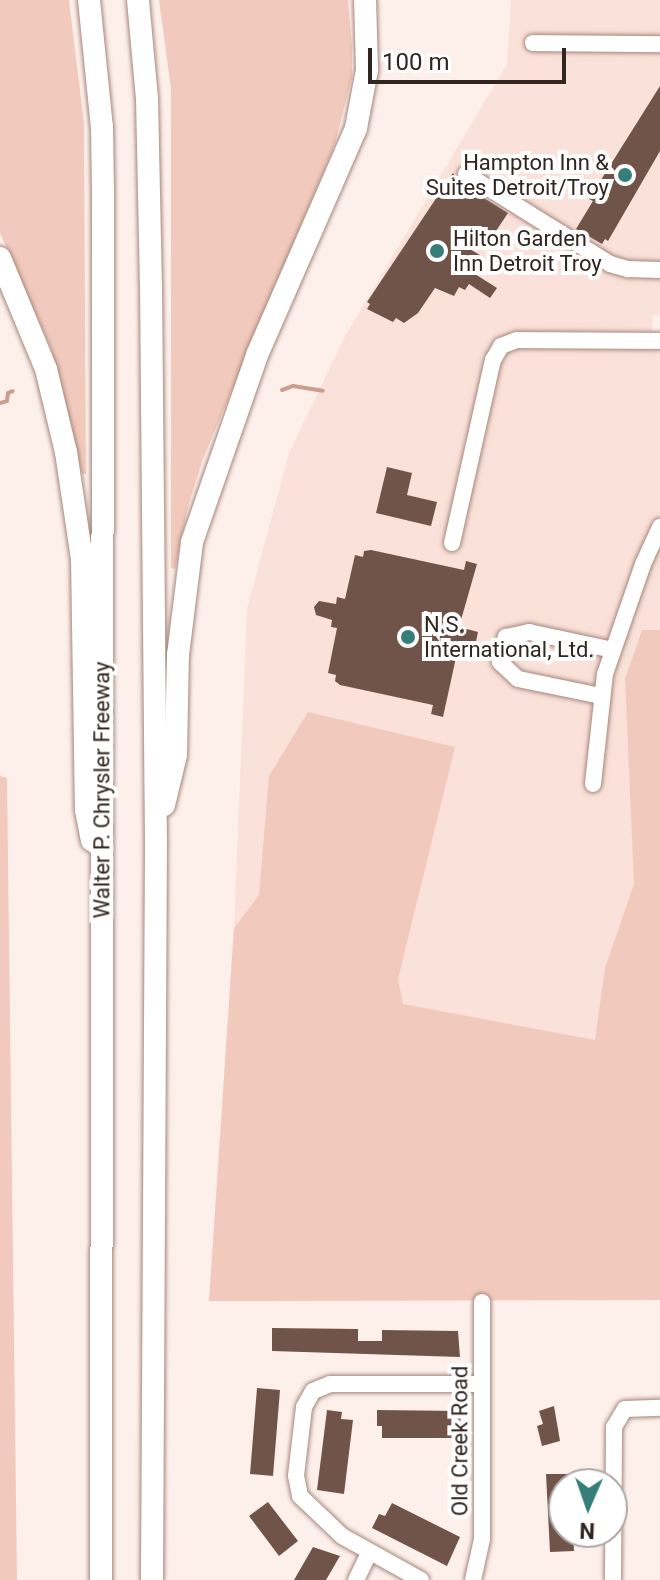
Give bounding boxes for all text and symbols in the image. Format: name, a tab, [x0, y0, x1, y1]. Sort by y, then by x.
scale bar	[372, 32, 570, 82]
text: 100 m	[382, 48, 449, 76]
place label: Hampton Inn & Suites Detroit/Troy	[426, 149, 609, 200]
marker: Hampton Inn & Suites Detroit/Troy	[616, 166, 634, 184]
place label: Hilton Garden Inn Detroit Troy	[453, 225, 602, 276]
marker: Hilton Garden Inn Detroit Troy	[428, 242, 446, 260]
place label: N.S. International, Ltd.	[424, 611, 594, 662]
marker: N.S. International, Ltd.	[399, 628, 417, 646]
street label: Walter P. Chrysler Freeway	[89, 662, 115, 918]
street label: Old Creek Road	[447, 1366, 473, 1516]
north arrow	[548, 1468, 628, 1548]
text: N	[579, 1518, 595, 1543]

